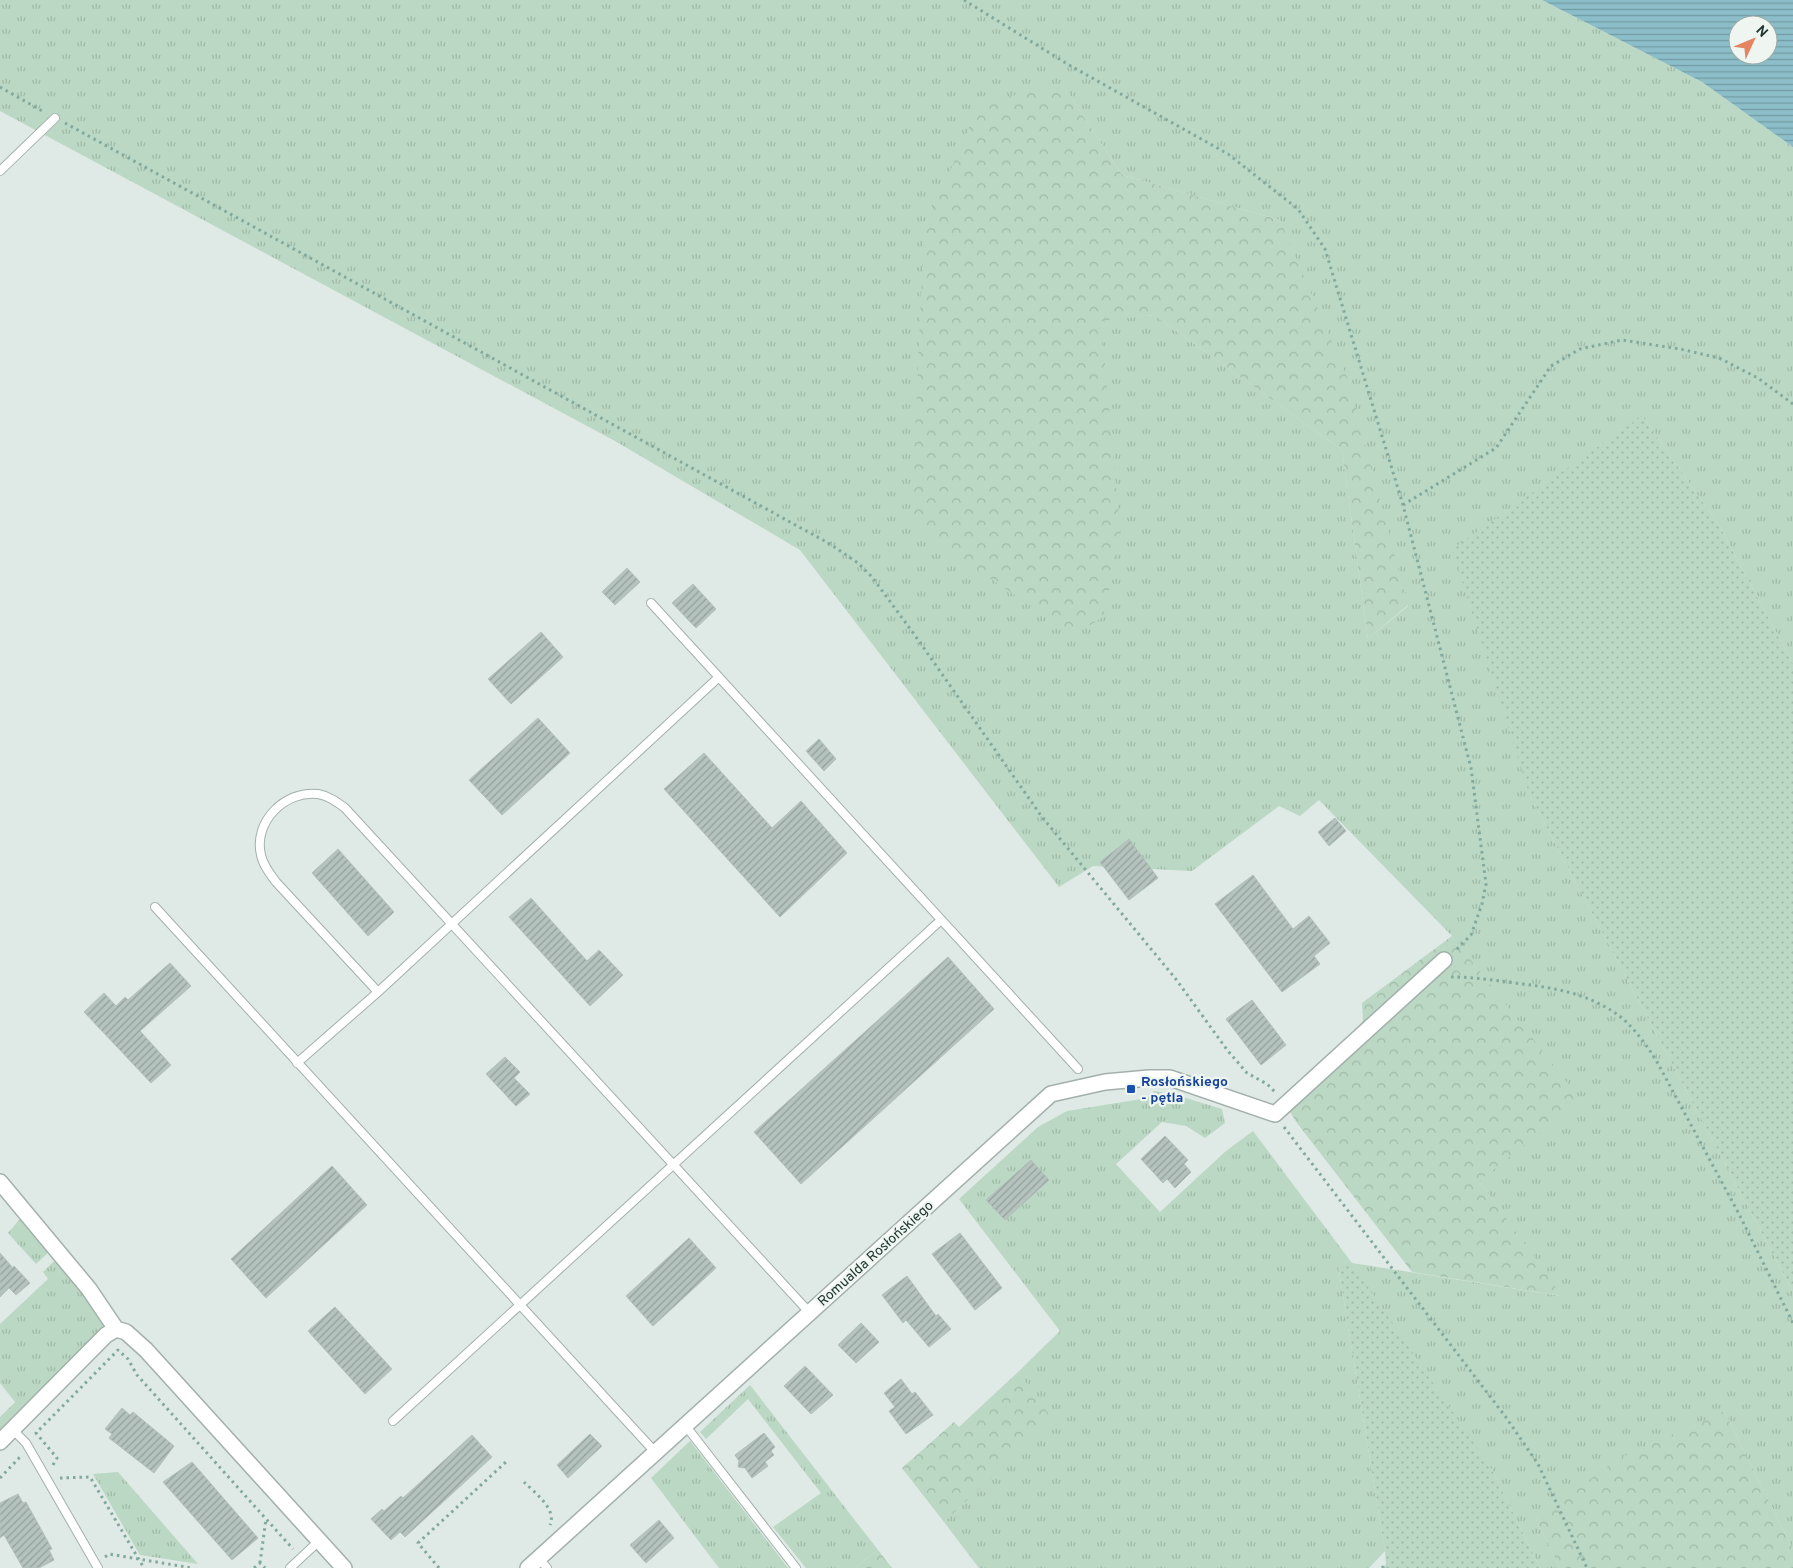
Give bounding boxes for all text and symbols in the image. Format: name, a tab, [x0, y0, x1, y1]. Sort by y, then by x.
north arrow	[1728, 15, 1778, 65]
text: N	[1752, 22, 1771, 42]
place label: Rosłońskiego - pętla	[1141, 1074, 1228, 1107]
marker: Rosłońskiego - pętla	[1125, 1083, 1137, 1095]
street label: Romualda Rosłońskiego	[815, 1198, 937, 1311]

